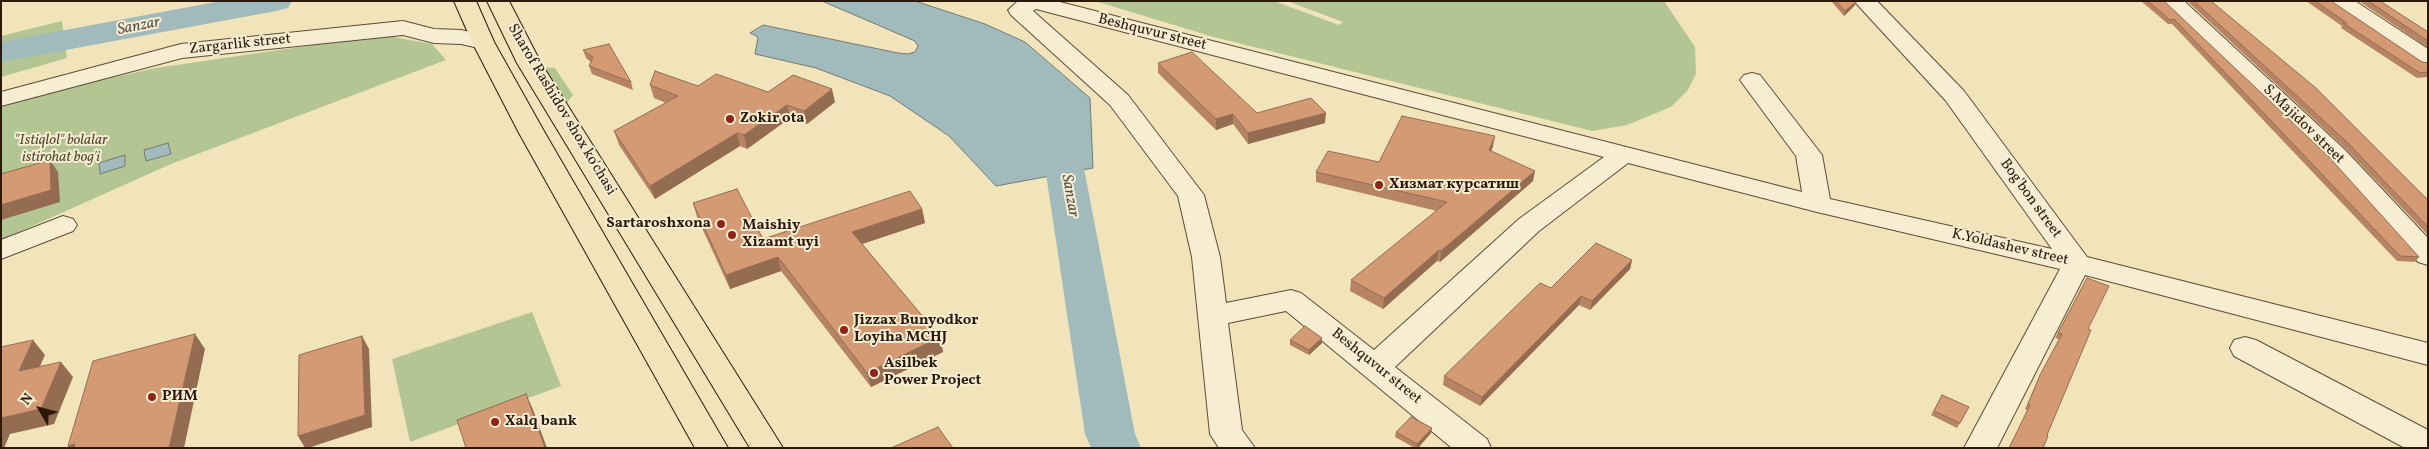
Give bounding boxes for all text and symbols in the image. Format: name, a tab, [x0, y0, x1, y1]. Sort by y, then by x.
street label: Beshquvur street	[1096, 11, 1208, 55]
water label: Sanzar	[116, 13, 162, 41]
street label: Sharof Rashidov shox ko'chasi	[503, 21, 619, 199]
street label: Zargarlik street	[188, 31, 292, 59]
street label: S.Majidov street	[2258, 81, 2348, 169]
place label: Zokir ota	[740, 110, 805, 128]
marker: Zokir ota	[724, 113, 736, 125]
park label: "Istiqlol" bolalar istirohat bog'i	[14, 132, 108, 167]
street label: Bog'bon street	[1995, 156, 2065, 242]
water label: Sanzar	[1056, 173, 1082, 219]
place label: Хизмат курсатиш	[1389, 176, 1519, 194]
marker: Хизмат курсатиш	[1373, 179, 1385, 191]
place label: Sartaroshxona	[606, 215, 711, 233]
place label: Maishiy Xizamt uyi	[742, 217, 819, 252]
marker: Sartaroshxona	[715, 218, 727, 230]
street label: K.Yoldashev street	[1950, 226, 2070, 270]
marker: Maishiy Xizamt uyi	[726, 229, 738, 241]
place label: Jizzax Bunyodkor Loyiha MCHJ	[854, 312, 978, 347]
marker: Jizzax Bunyodkor Loyiha MCHJ	[838, 324, 850, 336]
street label: Beshquvur street	[1327, 325, 1425, 409]
place label: Asilbek Power Project	[884, 355, 981, 390]
marker: Asilbek Power Project	[868, 367, 880, 379]
north arrow	[15, 384, 65, 434]
place label: РИМ	[162, 388, 198, 406]
text: N	[17, 390, 38, 409]
marker: РИМ	[146, 391, 158, 403]
place label: Xalq bank	[505, 413, 577, 431]
marker: Xalq bank	[489, 416, 501, 428]

